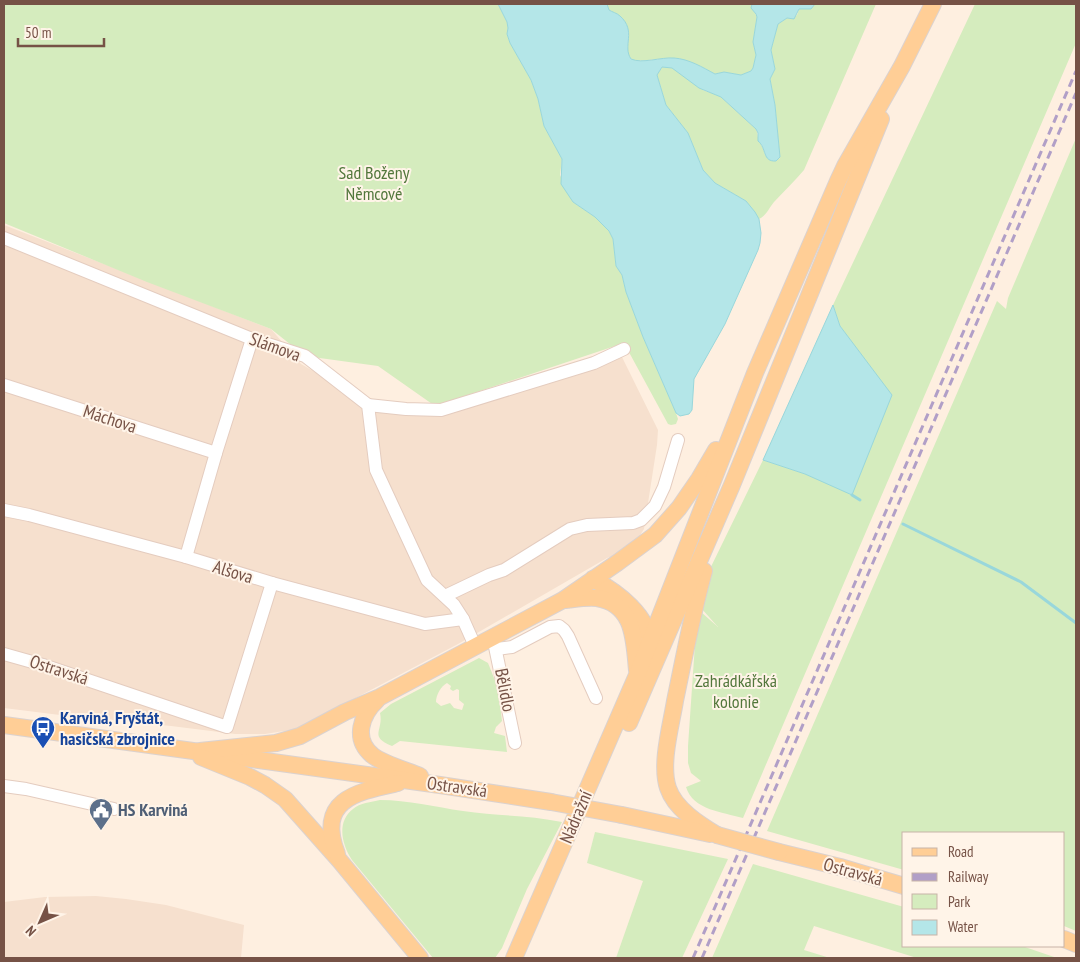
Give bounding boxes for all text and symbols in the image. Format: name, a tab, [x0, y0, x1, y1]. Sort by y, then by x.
scale bar	[18, 15, 104, 47]
text: 50 m	[25, 23, 51, 42]
park label: Sad Boženy Němcové	[339, 161, 410, 205]
street label: Slámova	[247, 327, 304, 366]
street label: Máchova	[81, 399, 140, 438]
street label: Alšova	[210, 555, 256, 588]
street label: Ostravská	[27, 649, 91, 690]
street label: Bělidlo	[490, 666, 521, 714]
park label: Zahrádkářská kolonie	[695, 669, 777, 713]
place label: Karviná, Fryštát, hasičská zbrojnice	[60, 706, 175, 750]
bus stop icon: Karviná, Fryštát, hasičská zbrojnice	[30, 715, 56, 749]
street label: Ostravská	[426, 771, 489, 802]
street label: Nádražní	[554, 787, 597, 847]
public building icon: HS Karviná	[88, 797, 114, 831]
place label: HS Karviná	[118, 798, 188, 821]
legend	[902, 832, 1065, 947]
text: Road	[948, 842, 974, 861]
street label: Ostravská	[821, 852, 885, 891]
text: Railway	[948, 867, 989, 886]
text: Park	[948, 892, 970, 911]
north arrow	[15, 897, 65, 947]
text: Water	[948, 917, 979, 936]
text: N	[22, 922, 40, 940]

